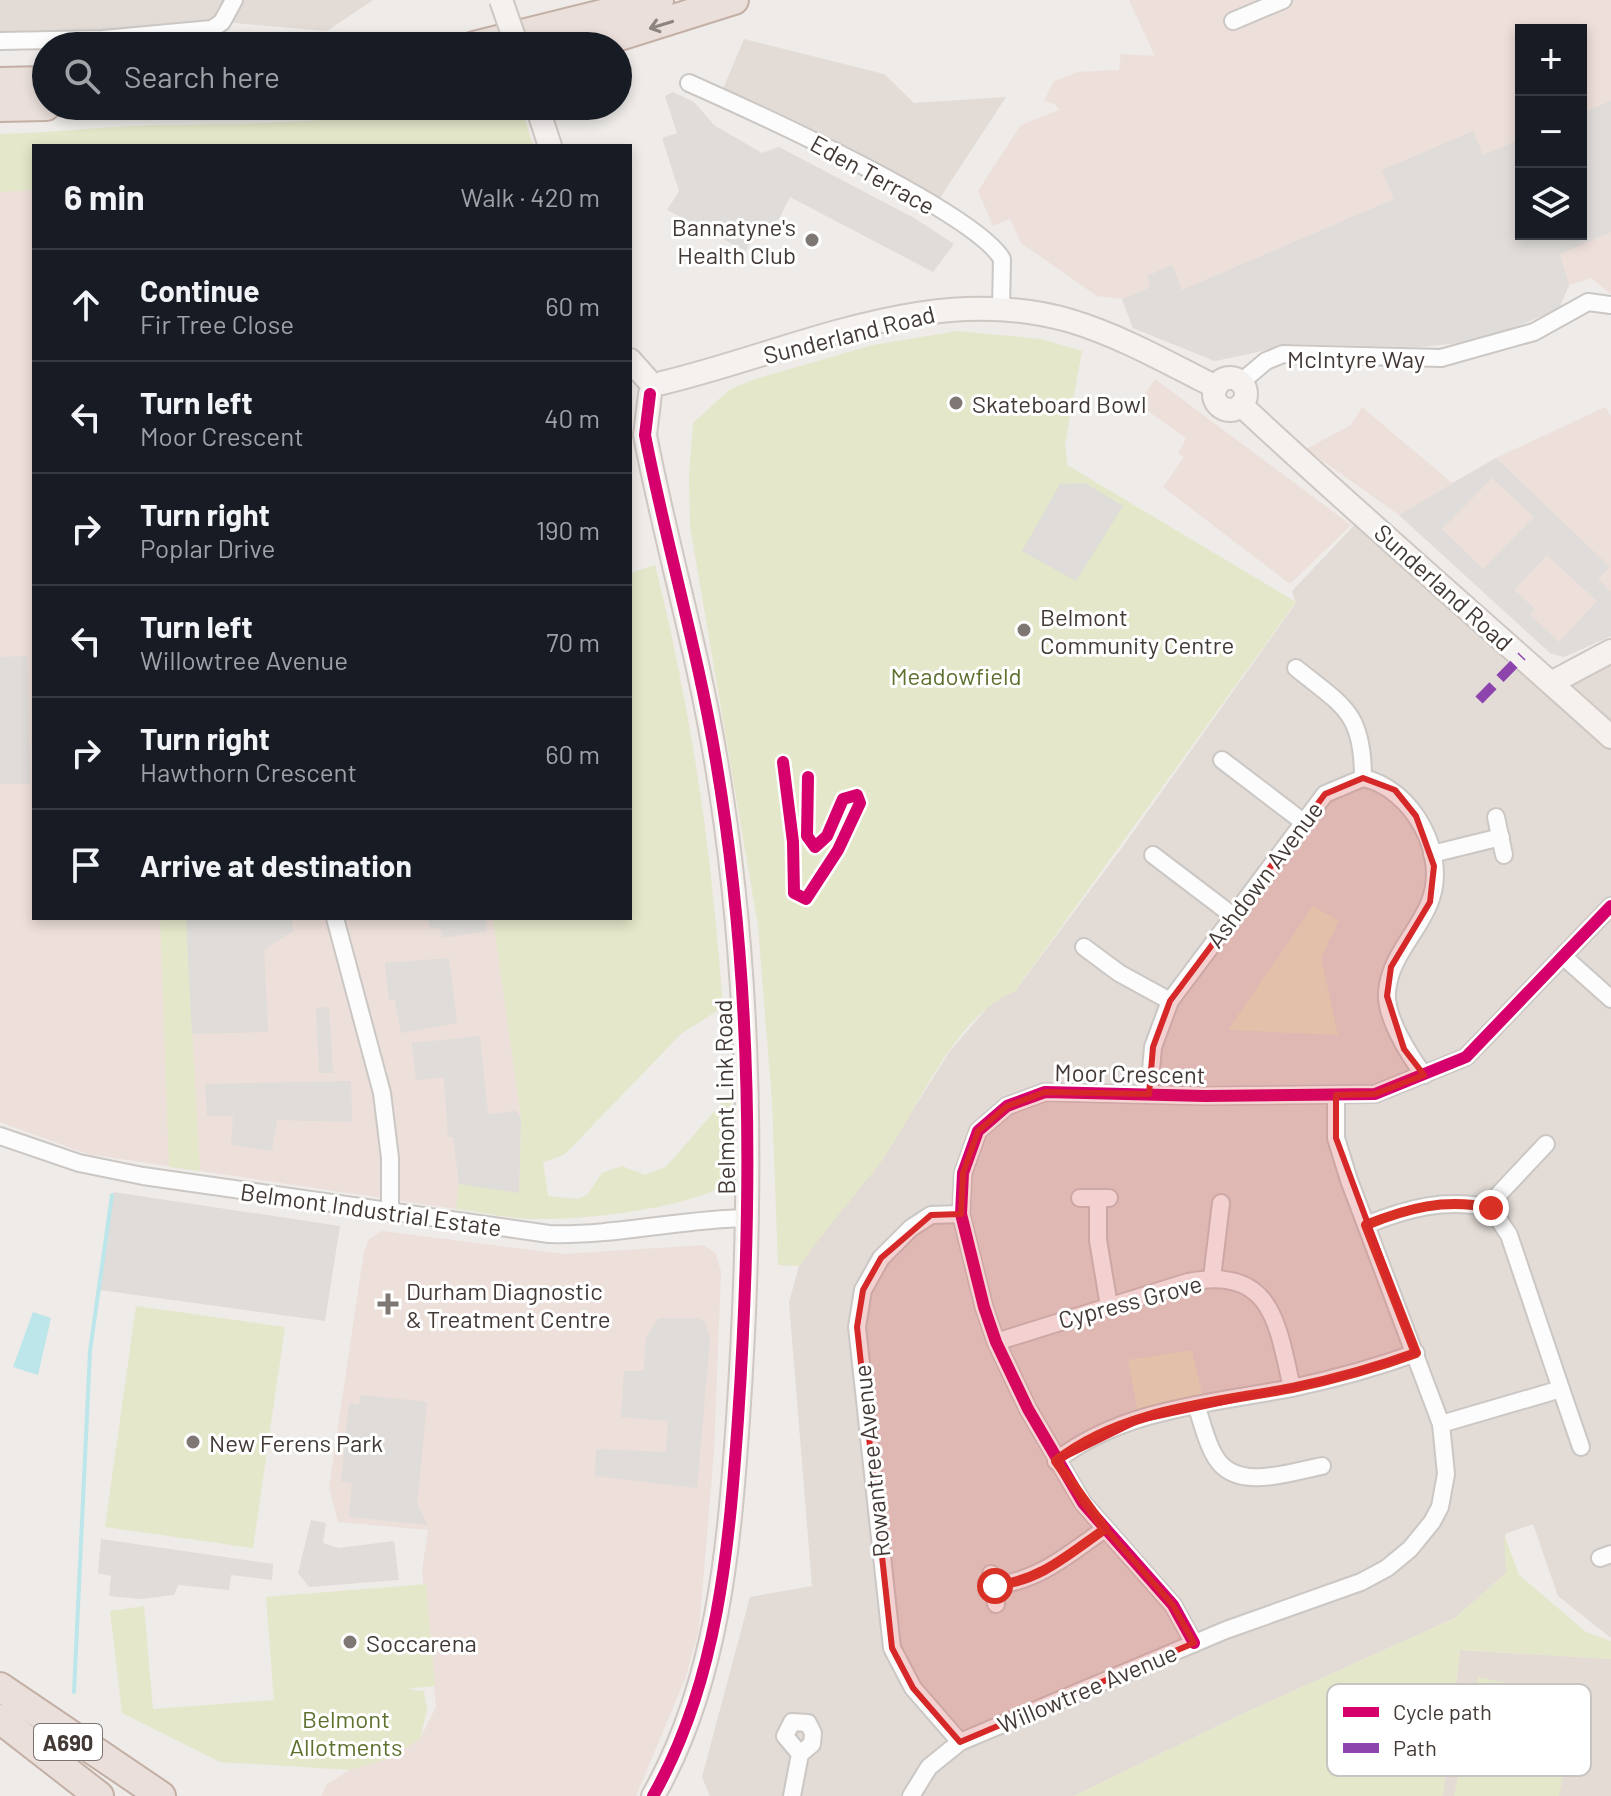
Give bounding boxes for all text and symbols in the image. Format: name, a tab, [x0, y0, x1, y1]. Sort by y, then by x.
one-way arrow	[649, 18, 675, 33]
map controls	[1515, 24, 1587, 240]
button: +	[1515, 24, 1587, 96]
search box	[32, 32, 632, 120]
icon: search	[60, 54, 104, 98]
text: Search here	[124, 58, 280, 94]
button: −	[1515, 96, 1587, 168]
street label: Eden Terrace	[806, 128, 940, 220]
button: layers	[1515, 168, 1587, 240]
text: 6 min	[64, 176, 145, 217]
text: Walk · 420 m	[461, 181, 600, 212]
place label: Bannatyne's Health Club	[672, 212, 796, 269]
marker: Bannatyne's Health Club	[803, 231, 821, 249]
text: Continue	[140, 272, 260, 308]
icon: ahead	[64, 283, 108, 327]
text: 60 m	[545, 290, 600, 321]
street label: Sunderland Road	[760, 299, 938, 369]
text: Fir Tree Close	[140, 308, 294, 339]
street label: McIntyre Way	[1287, 344, 1425, 373]
text: Turn left	[140, 384, 253, 420]
place label: Skateboard Bowl	[972, 389, 1146, 418]
marker: Skateboard Bowl	[947, 394, 965, 412]
icon: left	[64, 395, 108, 439]
text: 40 m	[544, 402, 600, 433]
text: Moor Crescent	[140, 420, 304, 451]
text: Turn right	[140, 496, 270, 532]
icon: right	[64, 507, 108, 551]
text: 190 m	[536, 514, 600, 545]
street label: Sunderland Road	[1369, 517, 1519, 657]
text: Poplar Drive	[140, 532, 275, 563]
place label: Belmont Community Centre	[1040, 602, 1234, 659]
text: Turn left	[140, 608, 253, 644]
icon: left	[64, 619, 108, 663]
marker: Belmont Community Centre	[1015, 621, 1033, 639]
text: 70 m	[546, 626, 600, 657]
text: Willowtree Avenue	[140, 644, 348, 675]
park label: Meadowfield	[890, 661, 1022, 690]
text: Turn right	[140, 720, 270, 756]
icon: right	[64, 731, 108, 775]
text: 60 m	[545, 738, 600, 769]
text: Hawthorn Crescent	[140, 756, 357, 787]
street label: Ashdown Avenue	[1199, 795, 1329, 953]
icon: arrive	[64, 843, 108, 887]
text: Arrive at destination	[140, 847, 412, 883]
street label: Belmont Link Road	[708, 999, 740, 1195]
street label: Moor Crescent	[1054, 1057, 1206, 1089]
street label: Belmont Industrial Estate	[239, 1176, 503, 1242]
route end	[1473, 1190, 1509, 1226]
street label: Cypress Grove	[1055, 1268, 1205, 1334]
place label: Durham Diagnostic & Treatment Centre	[406, 1276, 611, 1333]
marker: Durham Diagnostic & Treatment Centre	[377, 1293, 399, 1315]
street label: Rowantree Avenue	[846, 1363, 896, 1559]
place label: New Ferens Park	[209, 1428, 383, 1457]
marker: New Ferens Park	[184, 1433, 202, 1451]
route start	[977, 1568, 1013, 1604]
place label: Soccarena	[366, 1628, 477, 1657]
marker: Soccarena	[341, 1633, 359, 1651]
street label: Willowtree Avenue	[993, 1637, 1181, 1739]
legend	[1327, 1684, 1591, 1776]
text: Cycle path	[1393, 1698, 1492, 1724]
park label: Belmont Allotments	[290, 1704, 402, 1761]
road number: A690	[34, 1724, 102, 1760]
text: Path	[1393, 1734, 1437, 1760]

